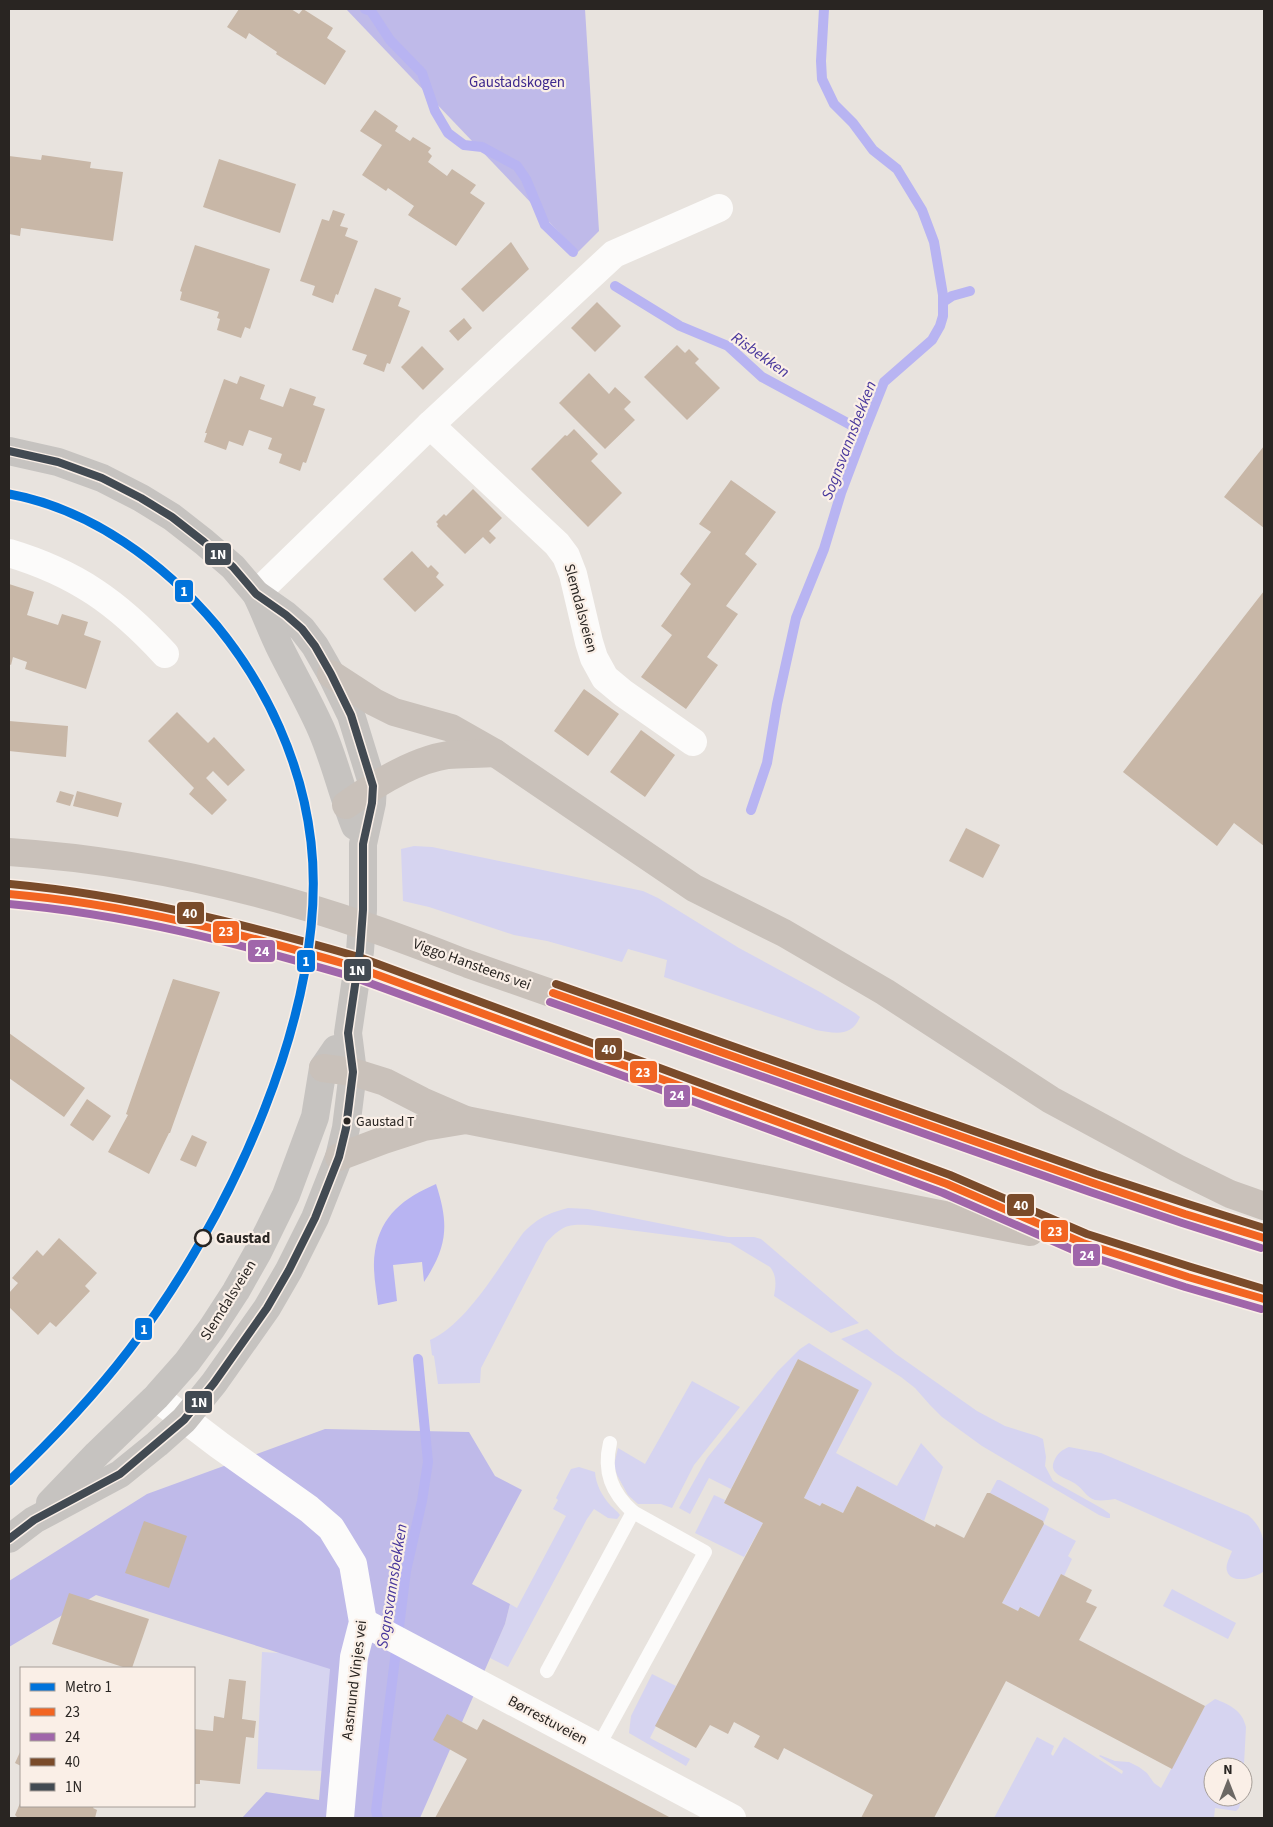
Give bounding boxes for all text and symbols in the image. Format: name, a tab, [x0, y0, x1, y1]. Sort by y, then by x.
park label: Gaustadskogen	[469, 72, 565, 93]
water label: Risbekken	[727, 327, 794, 383]
water label: Sognsvannsbekken	[816, 378, 882, 503]
line badge: 1N	[204, 542, 232, 566]
text: 1N	[210, 545, 226, 565]
street label: Slemdalsveien	[559, 561, 602, 655]
line badge: 1	[174, 579, 194, 603]
text: 1	[180, 582, 188, 602]
line badge: 40	[176, 901, 205, 925]
text: 40	[183, 904, 197, 924]
line badge: 23	[212, 920, 240, 944]
text: 23	[219, 922, 233, 942]
street label: Viggo Hansteens vei	[410, 933, 534, 996]
line badge: 24	[247, 939, 276, 963]
text: 24	[255, 942, 270, 962]
line badge: 1	[296, 949, 316, 973]
text: 1	[302, 952, 310, 972]
line badge: 1N	[343, 958, 372, 982]
text: 1N	[349, 961, 365, 981]
line badge: 40	[594, 1037, 623, 1061]
text: 40	[602, 1040, 616, 1060]
line badge: 23	[629, 1060, 658, 1084]
text: 23	[636, 1063, 650, 1083]
line badge: 24	[663, 1084, 691, 1108]
text: 24	[670, 1086, 685, 1106]
place label: Gaustad T	[356, 1112, 415, 1132]
marker: Gaustad T	[342, 1116, 352, 1126]
line badge: 40	[1006, 1193, 1035, 1217]
text: 40	[1014, 1196, 1028, 1216]
line badge: 23	[1040, 1219, 1069, 1243]
text: 23	[1048, 1222, 1062, 1242]
place label: Gaustad	[216, 1228, 270, 1249]
marker: Gaustad	[194, 1229, 212, 1247]
line badge: 24	[1072, 1243, 1101, 1267]
text: 24	[1080, 1246, 1095, 1266]
street label: Slemdalsveien	[195, 1256, 262, 1345]
line badge: 1	[134, 1317, 153, 1341]
text: 1	[140, 1320, 148, 1340]
line badge: 1N	[184, 1390, 213, 1414]
text: 1N	[191, 1393, 207, 1413]
water label: Sognsvannsbekken	[371, 1522, 413, 1650]
street label: Aasmund Vinjes vei	[337, 1619, 372, 1741]
legend	[20, 1667, 195, 1807]
text: Metro 1	[65, 1677, 112, 1698]
street label: Børrestuveien	[504, 1691, 591, 1750]
text: 23	[65, 1702, 80, 1723]
text: 24	[65, 1727, 80, 1748]
text: 40	[65, 1752, 80, 1773]
north arrow	[1203, 1757, 1253, 1807]
text: N	[1223, 1760, 1233, 1780]
text: 1N	[65, 1777, 82, 1798]

